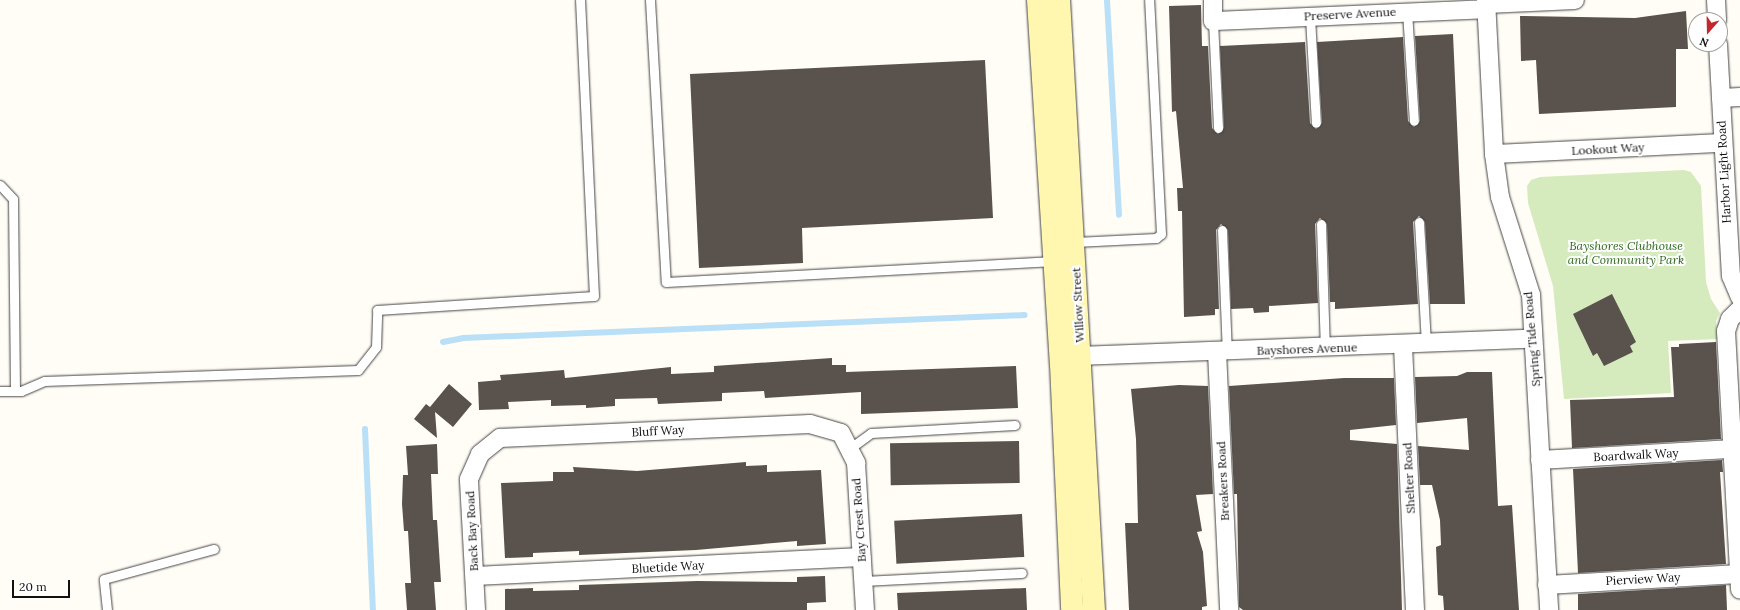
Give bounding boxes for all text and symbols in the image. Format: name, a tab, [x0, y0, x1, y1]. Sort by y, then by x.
street label: Preserve Avenue	[1303, 4, 1397, 24]
north arrow	[1688, 12, 1728, 52]
text: N	[1698, 34, 1711, 50]
street label: Harbor Light Road	[1714, 120, 1734, 224]
street label: Lookout Way	[1571, 140, 1645, 158]
park label: Bayshores Clubhouse and Community Park	[1568, 239, 1684, 267]
street label: Willow Street	[1069, 267, 1087, 343]
street label: Spring Tide Road	[1521, 291, 1543, 387]
street label: Bayshores Avenue	[1256, 340, 1358, 358]
street label: Bluff Way	[631, 422, 685, 440]
street label: Breakers Road	[1214, 441, 1232, 521]
street label: Shelter Road	[1400, 442, 1418, 514]
street label: Boardwalk Way	[1593, 446, 1679, 464]
street label: Bay Crest Road	[849, 477, 869, 563]
street label: Back Bay Road	[463, 490, 481, 572]
street label: Bluetide Way	[631, 558, 705, 576]
street label: Pierview Way	[1605, 570, 1681, 588]
scale bar	[14, 572, 72, 598]
text: 20 m	[19, 579, 47, 594]

